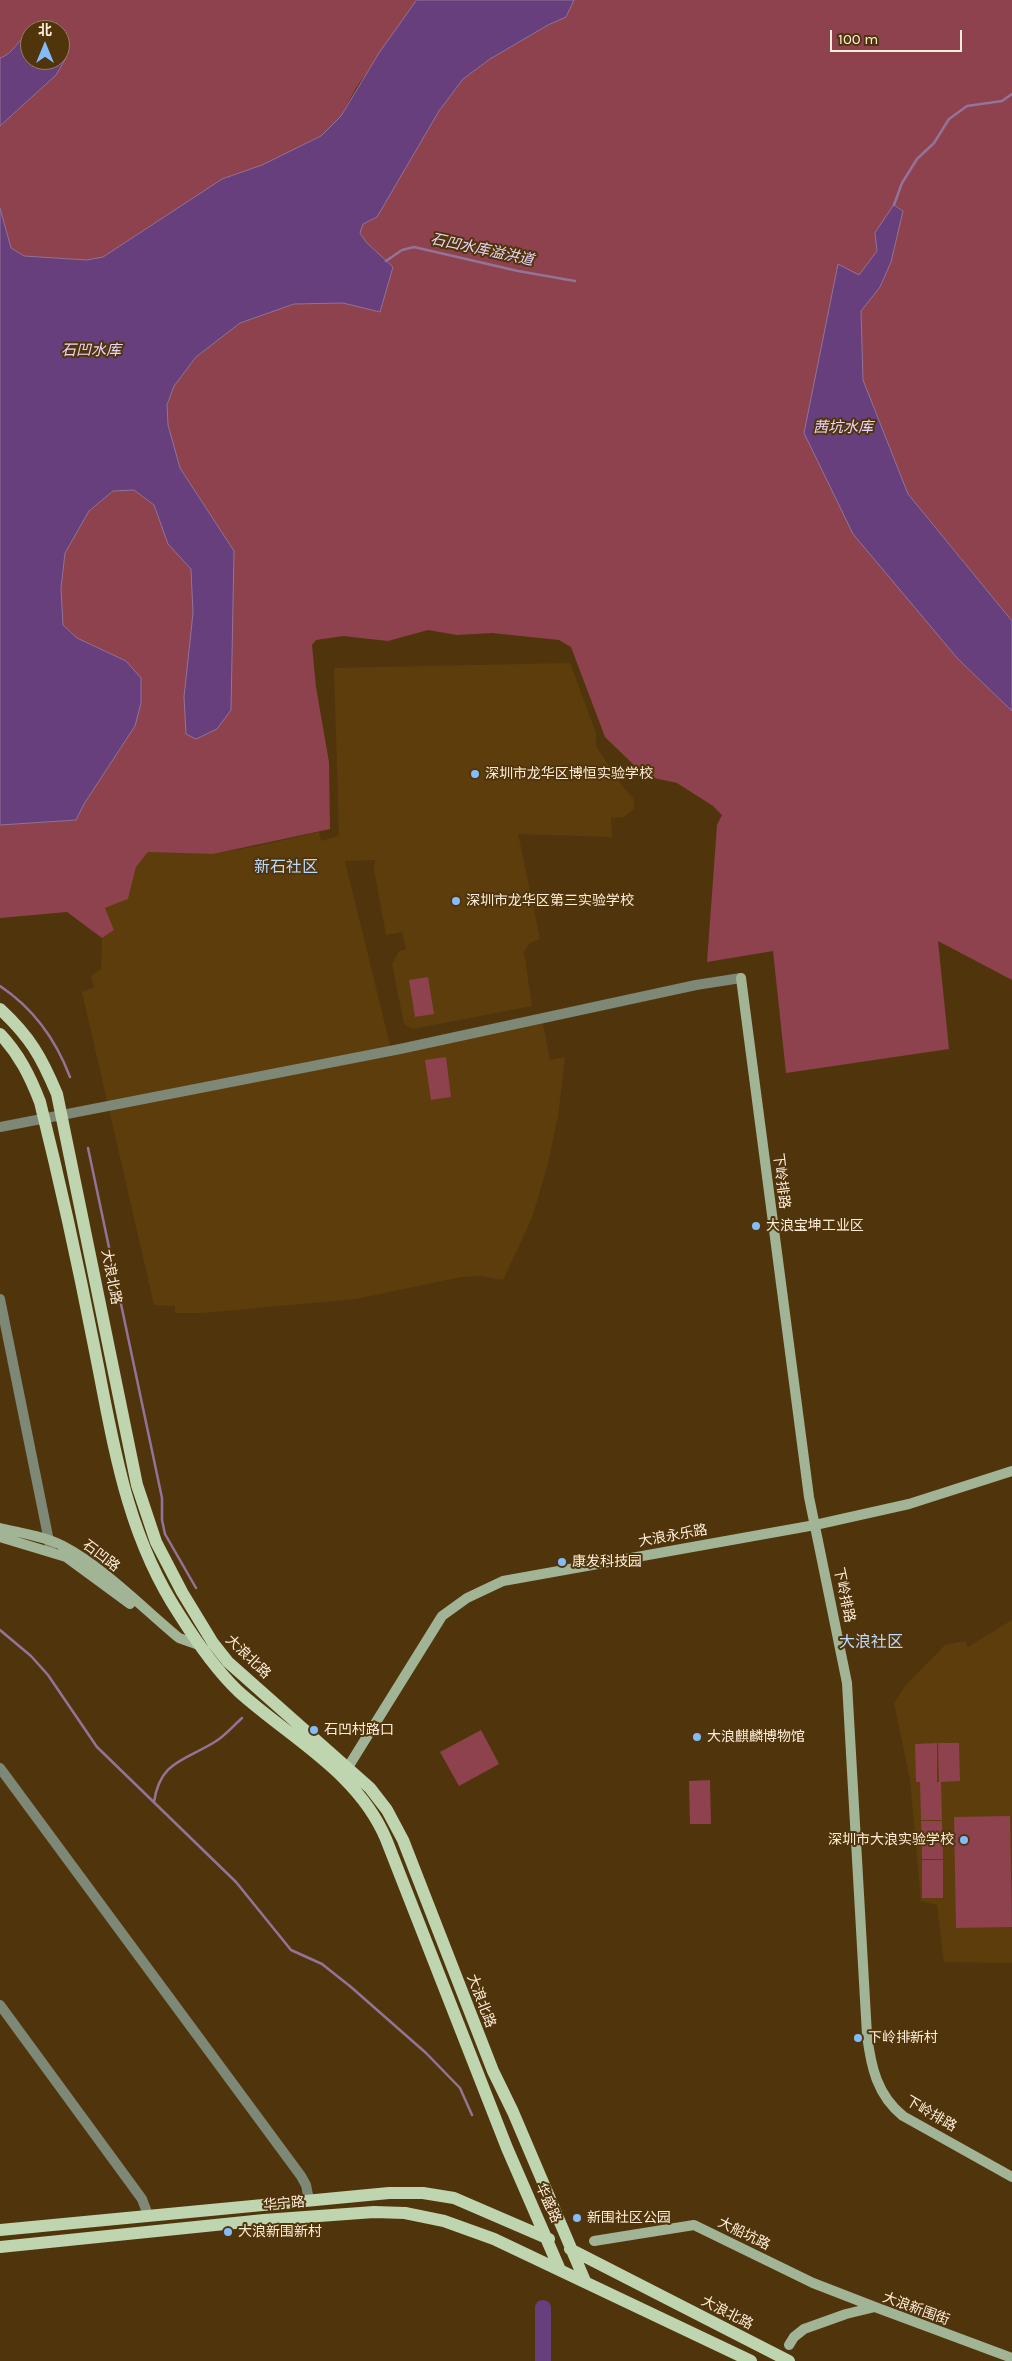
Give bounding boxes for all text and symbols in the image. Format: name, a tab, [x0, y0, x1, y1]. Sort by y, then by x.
north arrow	[20, 20, 70, 70]
scale bar	[832, 20, 964, 52]
text: 北	[38, 22, 52, 39]
text: 100 m	[838, 30, 878, 48]
water label: 石凹水库溢洪道	[429, 230, 535, 270]
water label: 石凹水库	[61, 342, 121, 360]
water label: 茜坑水库	[813, 419, 873, 437]
place label: 深圳市龙华区博恒实验学校	[485, 766, 653, 782]
marker: 深圳市龙华区博恒实验学校	[469, 768, 481, 780]
district label: 新石社区	[254, 857, 318, 877]
place label: 深圳市龙华区第三实验学校	[466, 893, 634, 909]
marker: 深圳市龙华区第三实验学校	[450, 895, 462, 907]
street label: 下岭排路	[769, 1152, 793, 1210]
place label: 大浪宝坤工业区	[766, 1218, 864, 1234]
marker: 大浪宝坤工业区	[750, 1220, 762, 1232]
street label: 大浪北路	[97, 1248, 125, 1306]
street label: 大浪永乐路	[637, 1522, 709, 1550]
street label: 石凹路	[79, 1537, 123, 1575]
place label: 康发科技园	[572, 1554, 642, 1570]
marker: 康发科技园	[556, 1556, 568, 1568]
street label: 下岭排路	[830, 1566, 858, 1624]
street label: 大浪北路	[222, 1632, 274, 1682]
district label: 大浪社区	[839, 1632, 903, 1652]
place label: 石凹村路口	[324, 1722, 394, 1738]
marker: 石凹村路口	[308, 1724, 320, 1736]
place label: 大浪麒麟博物馆	[707, 1729, 805, 1745]
marker: 大浪麒麟博物馆	[691, 1731, 703, 1743]
place label: 深圳市大浪实验学校	[828, 1832, 954, 1848]
marker: 深圳市大浪实验学校	[958, 1834, 970, 1846]
street label: 大浪北路	[463, 1972, 499, 2030]
place label: 下岭排新村	[868, 2030, 938, 2046]
marker: 下岭排新村	[852, 2032, 864, 2044]
street label: 下岭排路	[903, 2093, 959, 2135]
street label: 华盛路	[532, 2180, 564, 2226]
street label: 华宁路	[262, 2194, 306, 2214]
place label: 新围社区公园	[587, 2210, 671, 2226]
marker: 新围社区公园	[571, 2212, 583, 2224]
street label: 大船坑路	[715, 2214, 773, 2254]
place label: 大浪新围新村	[238, 2224, 322, 2240]
marker: 大浪新围新村	[222, 2226, 234, 2238]
street label: 大浪新围街	[880, 2289, 952, 2329]
street label: 大浪北路	[698, 2293, 756, 2333]

